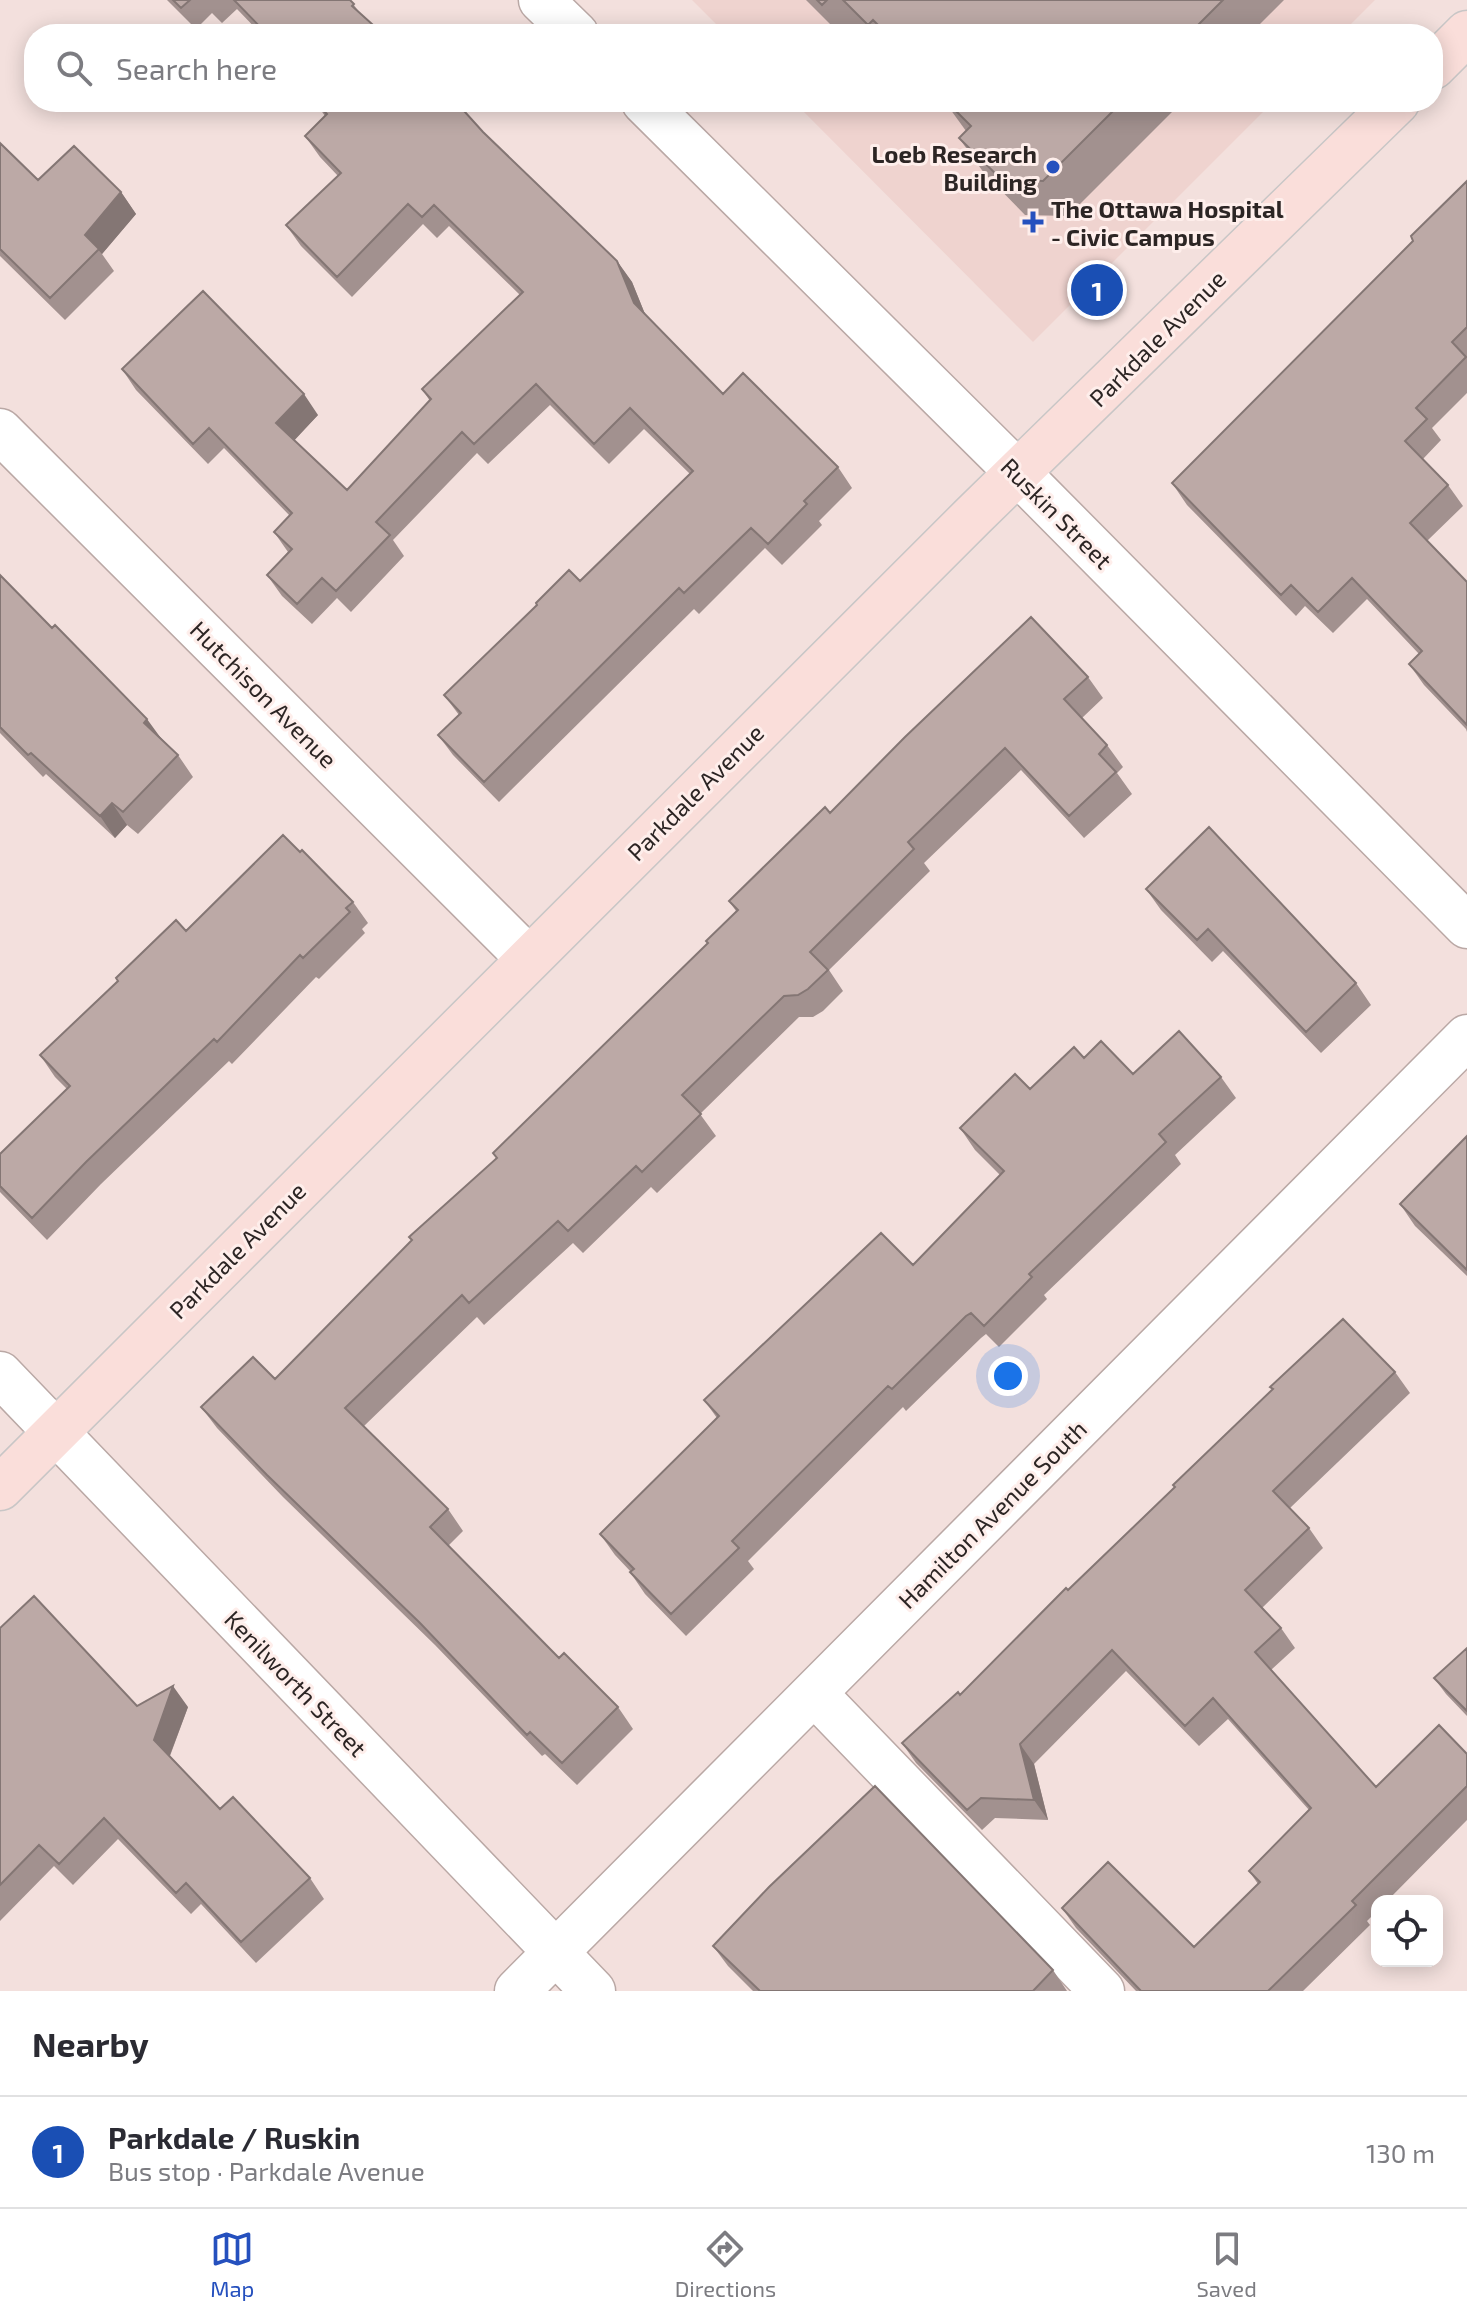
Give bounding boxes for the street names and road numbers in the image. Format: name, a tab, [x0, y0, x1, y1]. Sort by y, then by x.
street label: Parkdale Avenue	[1083, 264, 1231, 412]
street label: Ruskin Street	[996, 452, 1118, 574]
street label: Hutchison Avenue	[185, 615, 343, 773]
street label: Parkdale Avenue	[621, 718, 769, 866]
street label: Parkdale Avenue	[163, 1176, 311, 1324]
street label: Hamilton Avenue South	[892, 1414, 1092, 1614]
street label: Kenilworth Street	[219, 1604, 373, 1762]

